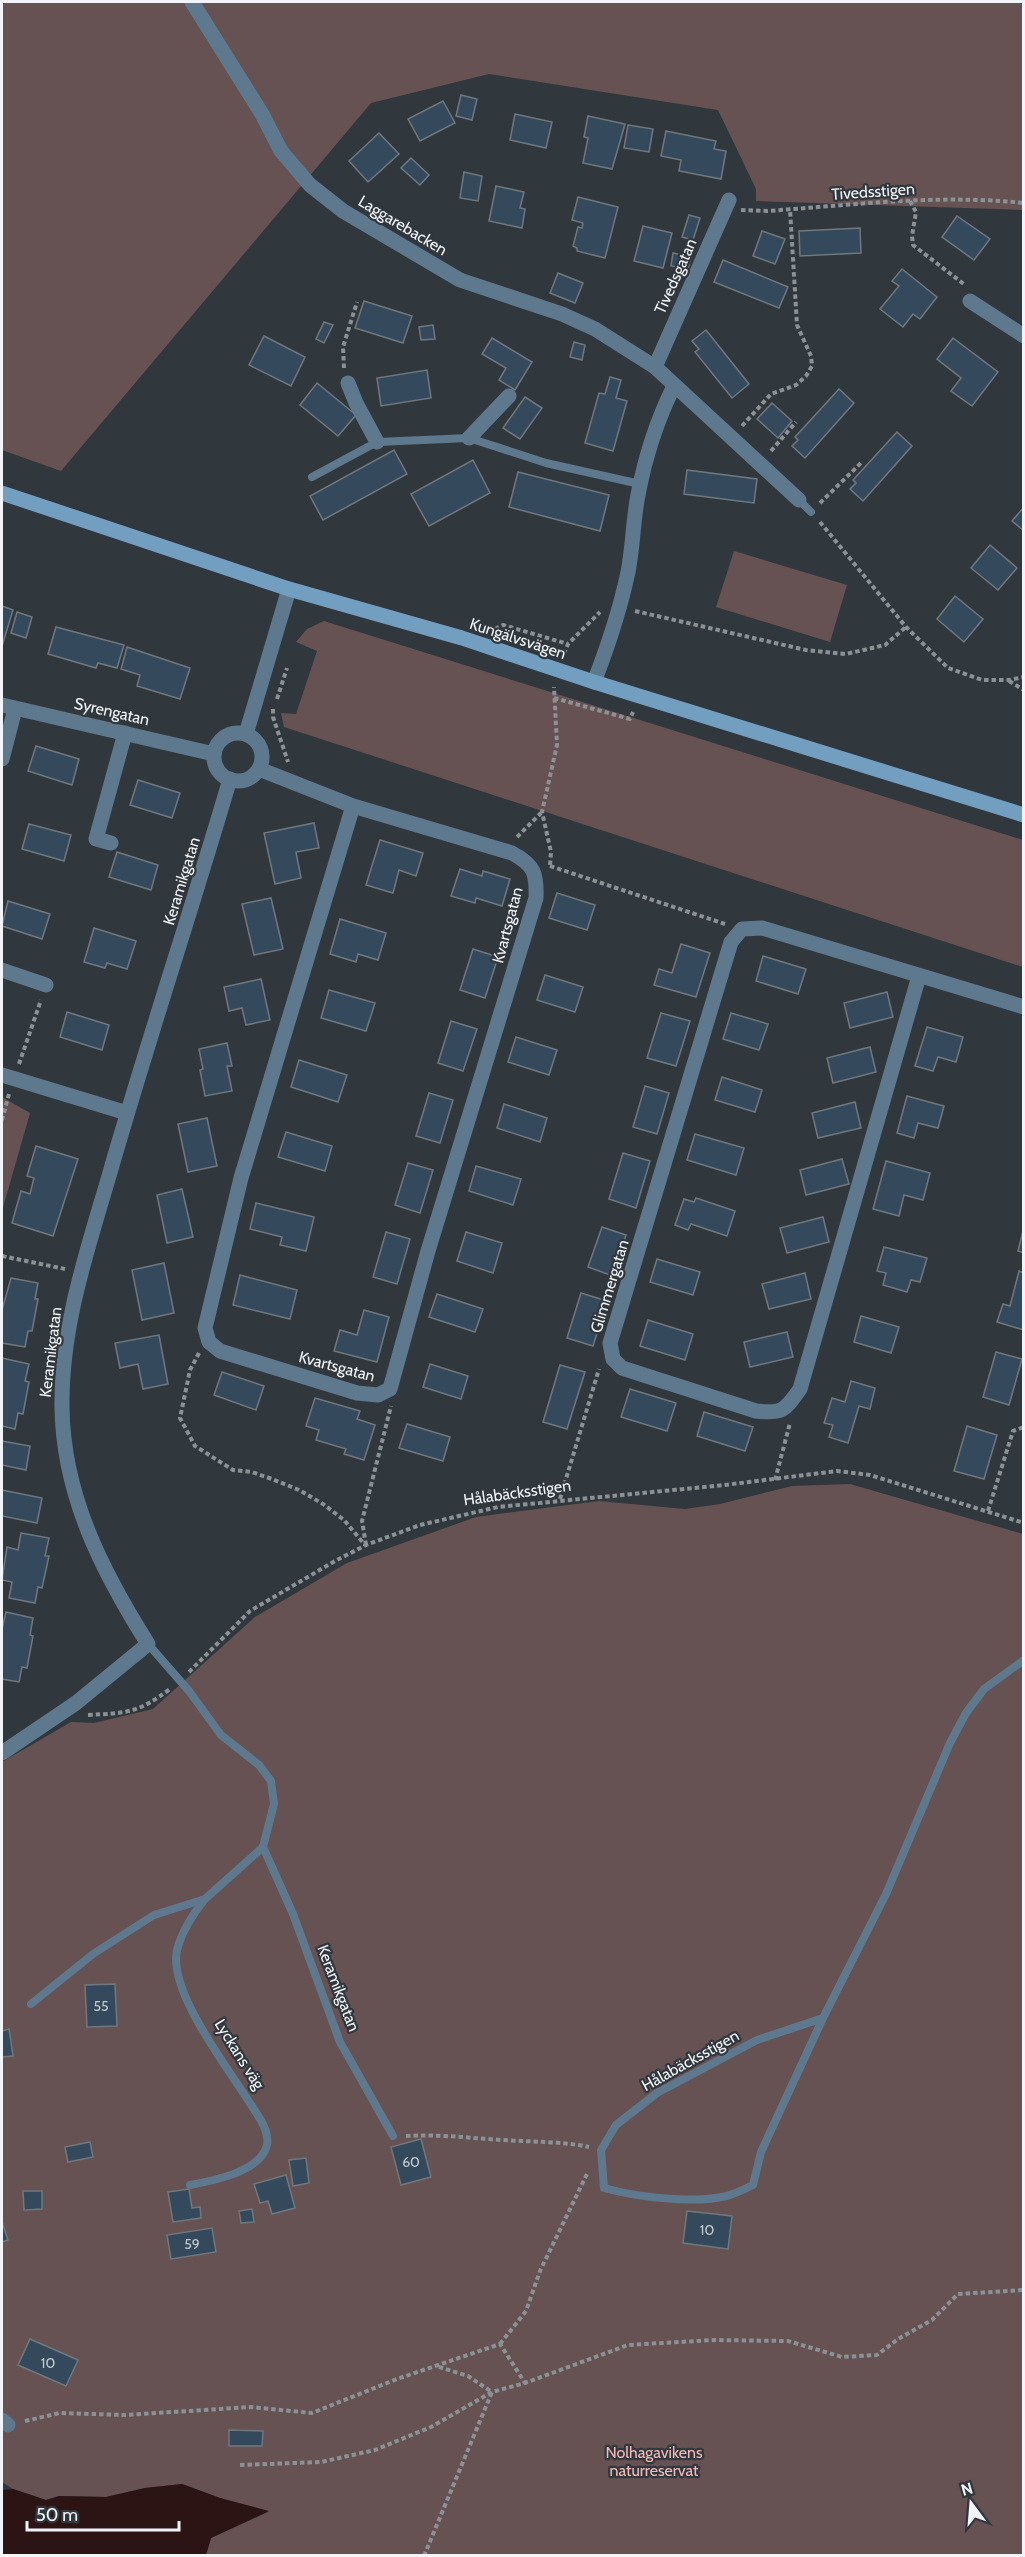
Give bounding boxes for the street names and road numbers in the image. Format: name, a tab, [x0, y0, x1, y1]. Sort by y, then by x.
street label: Tivedsstigen	[831, 179, 916, 204]
street label: Laggarebacken	[355, 191, 451, 259]
street label: Tivedsgatan	[650, 235, 701, 317]
street label: Kungälvsvägen	[467, 614, 569, 663]
street label: Syrengatan	[72, 694, 151, 729]
street label: Keramikgatan	[159, 835, 204, 928]
street label: Kvartsgatan	[488, 885, 527, 965]
street label: Glimmergatan	[586, 1237, 633, 1335]
street label: Keramikgatan	[36, 1306, 65, 1398]
street label: Kvartsgatan	[297, 1347, 377, 1386]
street label: Hålabäcksstigen	[462, 1476, 572, 1509]
street label: Keramikgatan	[313, 1942, 364, 2034]
street label: Lyckans väg	[210, 2016, 269, 2094]
street label: Hålabäcksstigen	[638, 2026, 742, 2095]

